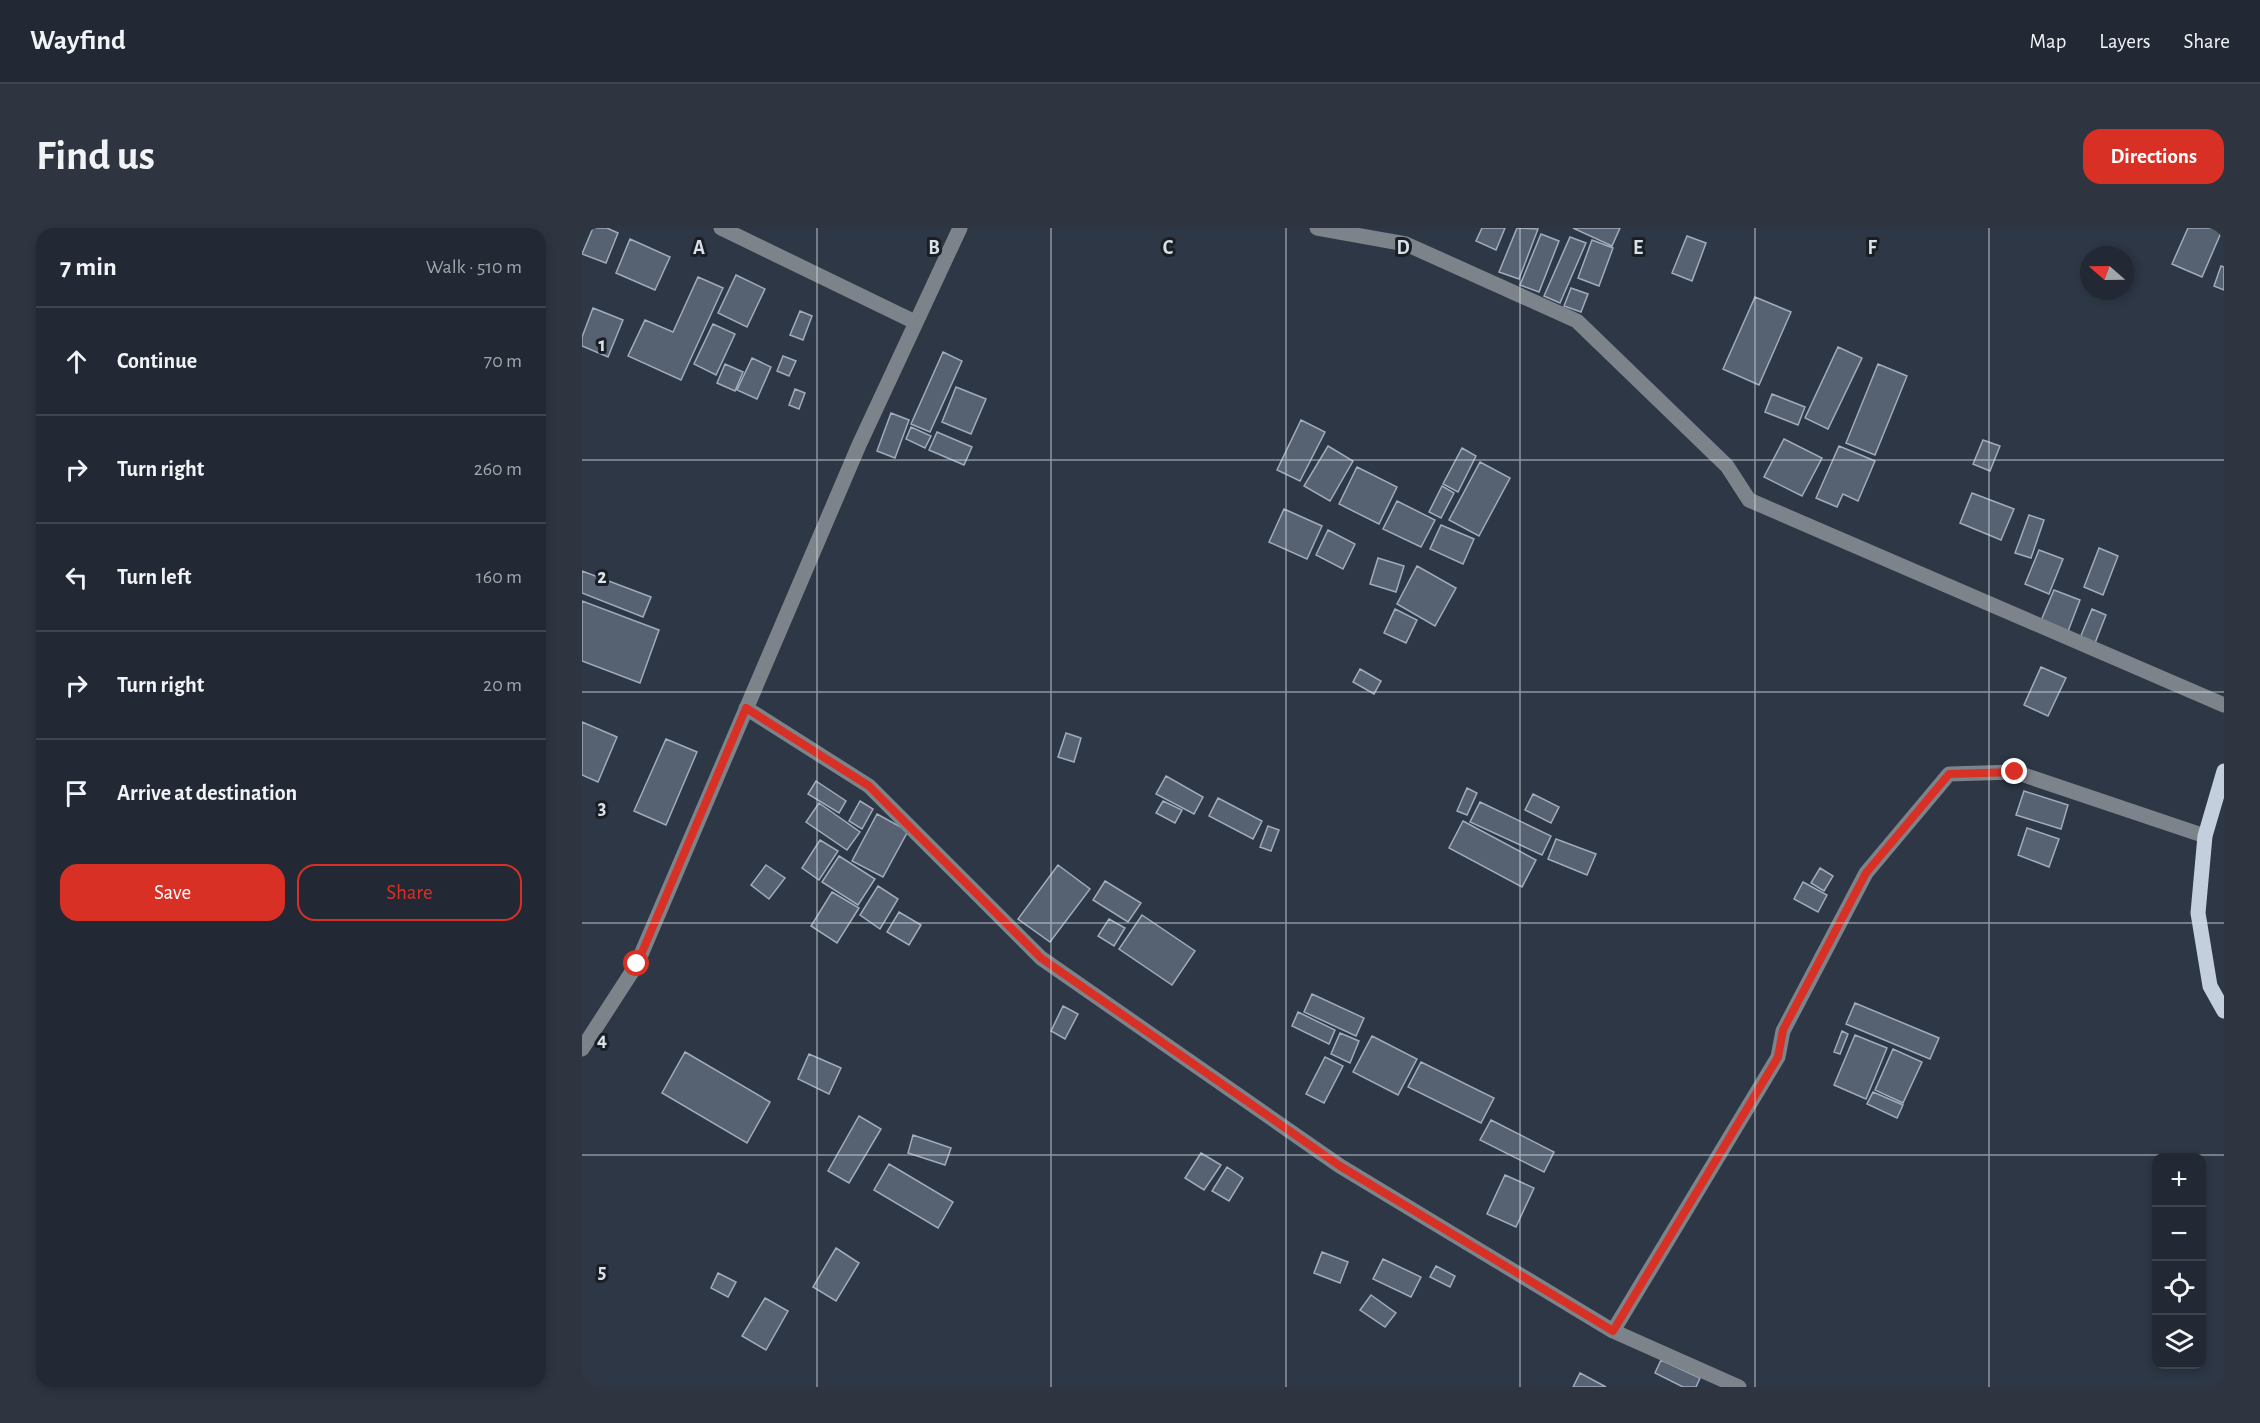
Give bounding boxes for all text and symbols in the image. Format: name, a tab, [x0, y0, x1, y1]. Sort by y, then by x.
text: Wayfind	[30, 27, 126, 55]
text: Map	[2030, 31, 2066, 52]
text: Layers	[2099, 31, 2150, 52]
text: Share	[2183, 31, 2230, 52]
button: Directions	[2083, 129, 2224, 184]
text: Find us	[36, 135, 155, 177]
text: A	[693, 238, 705, 258]
text: B	[928, 238, 940, 258]
text: C	[1163, 238, 1174, 258]
text: D	[1396, 238, 1410, 258]
text: E	[1633, 238, 1643, 258]
text: F	[1867, 238, 1877, 258]
north arrow	[2080, 246, 2134, 300]
text: 7 min	[60, 254, 117, 280]
text: Walk · 510 m	[426, 257, 522, 277]
text: 1	[598, 335, 606, 355]
icon: ahead	[60, 345, 93, 378]
text: Continue	[117, 350, 197, 372]
text: 70 m	[484, 351, 522, 371]
icon: right	[60, 453, 93, 486]
text: Turn right	[117, 458, 204, 480]
text: 260 m	[474, 459, 522, 479]
icon: left	[60, 561, 93, 594]
text: Turn left	[117, 566, 191, 588]
text: 160 m	[476, 567, 522, 587]
text: 2	[597, 567, 607, 587]
icon: right	[60, 669, 93, 702]
text: Turn right	[117, 674, 204, 696]
text: 20 m	[483, 675, 522, 695]
route end	[2001, 758, 2027, 784]
icon: arrive	[60, 777, 93, 810]
text: Arrive at destination	[117, 782, 297, 804]
text: 3	[598, 798, 606, 818]
button: Save	[60, 864, 285, 921]
button: Share	[297, 864, 522, 921]
route start	[623, 950, 649, 976]
text: 4	[597, 1030, 607, 1050]
map controls	[2152, 1153, 2206, 1369]
button: +	[2152, 1153, 2206, 1207]
button: −	[2152, 1207, 2206, 1261]
button: locate	[2152, 1261, 2206, 1315]
text: 5	[598, 1262, 606, 1282]
button: layers	[2152, 1315, 2206, 1369]

